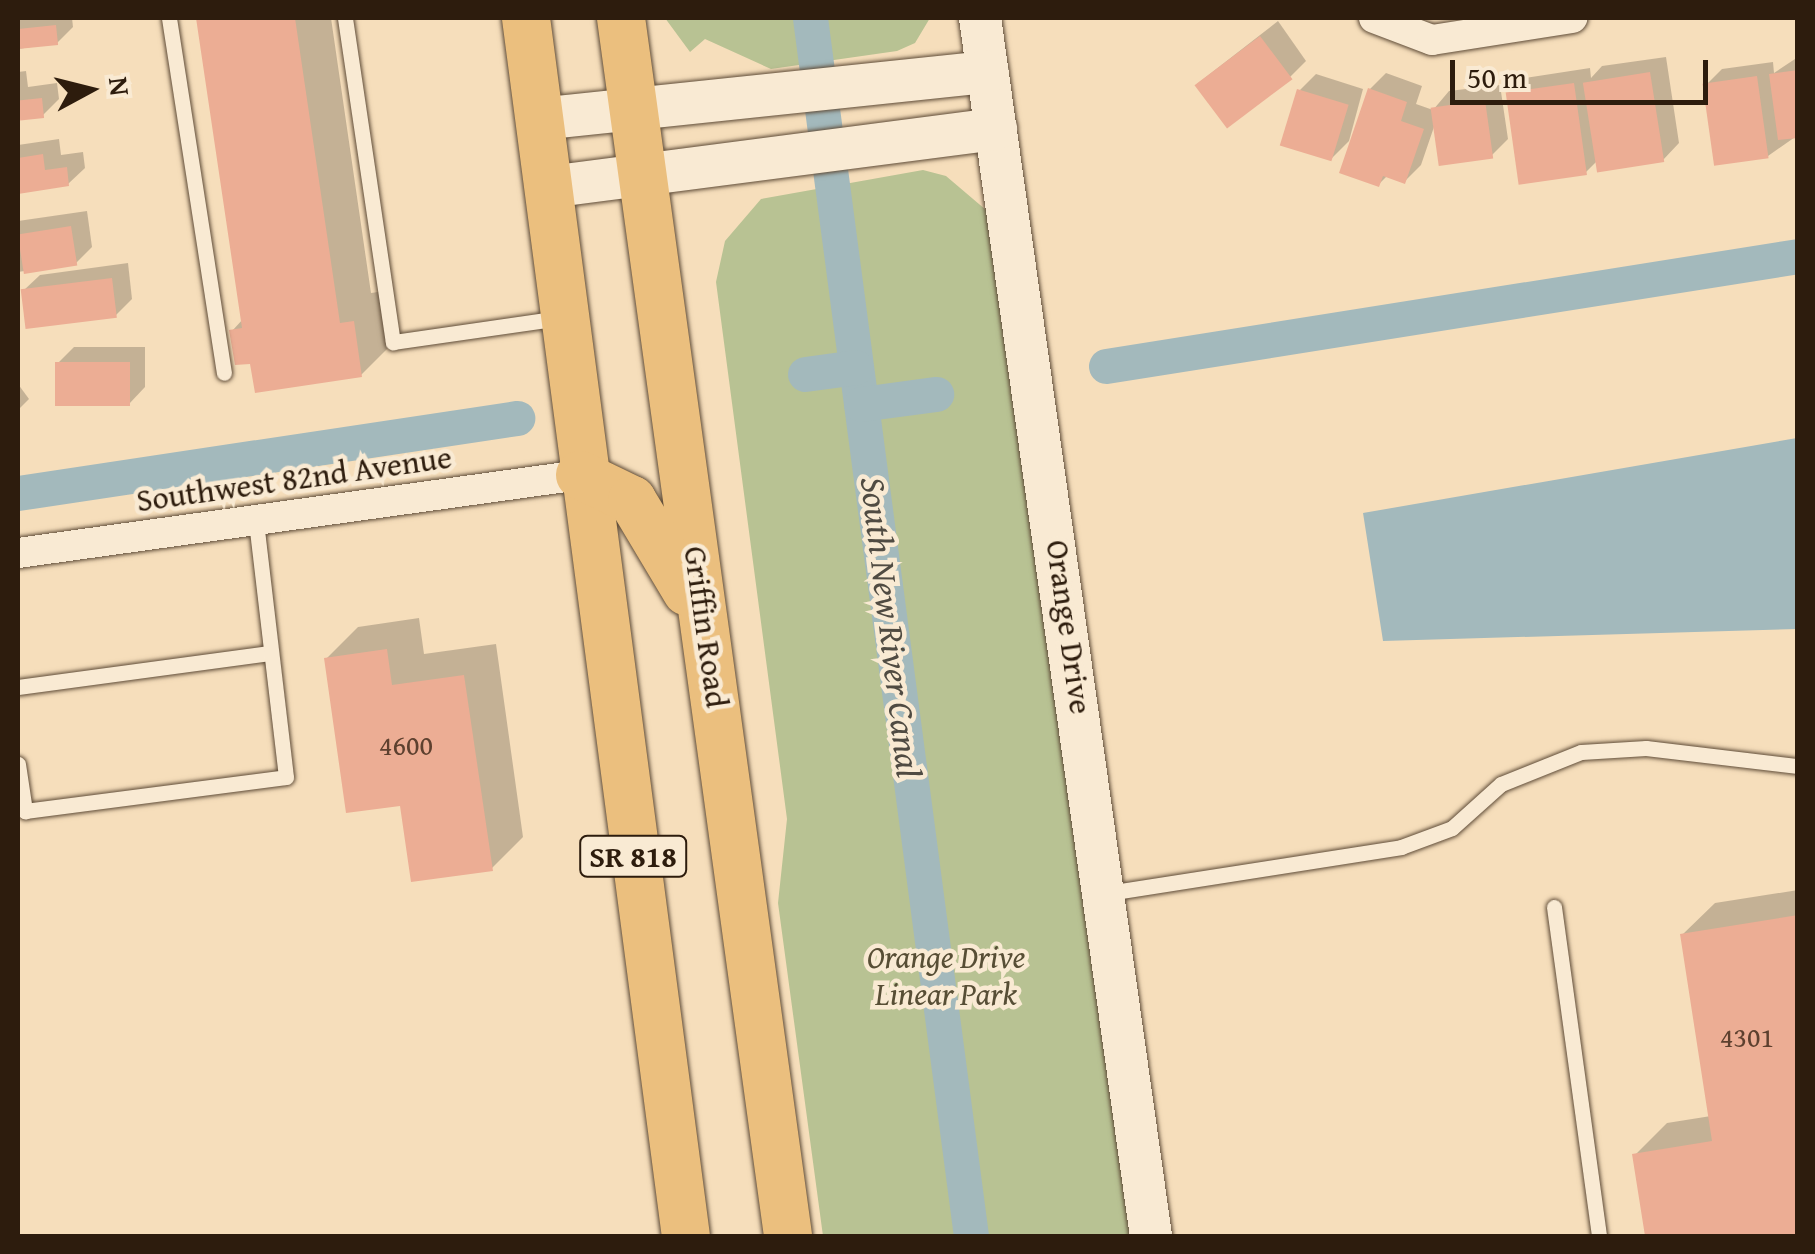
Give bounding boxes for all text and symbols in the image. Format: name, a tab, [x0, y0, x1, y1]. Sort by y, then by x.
north arrow	[40, 40, 140, 140]
scale bar	[1455, 40, 1712, 102]
text: 50 m	[1467, 55, 1527, 99]
text: N	[99, 74, 142, 98]
street label: Southwest 82nd Avenue	[134, 438, 454, 520]
water label: South New River Canal	[852, 474, 930, 780]
street label: Orange Drive	[1038, 538, 1100, 716]
street label: Griffin Road	[676, 544, 736, 710]
house number: 4600	[379, 728, 433, 762]
road number: SR 818	[578, 831, 688, 881]
park label: Orange Drive Linear Park	[867, 939, 1025, 1014]
house number: 4301	[1720, 1020, 1774, 1054]

